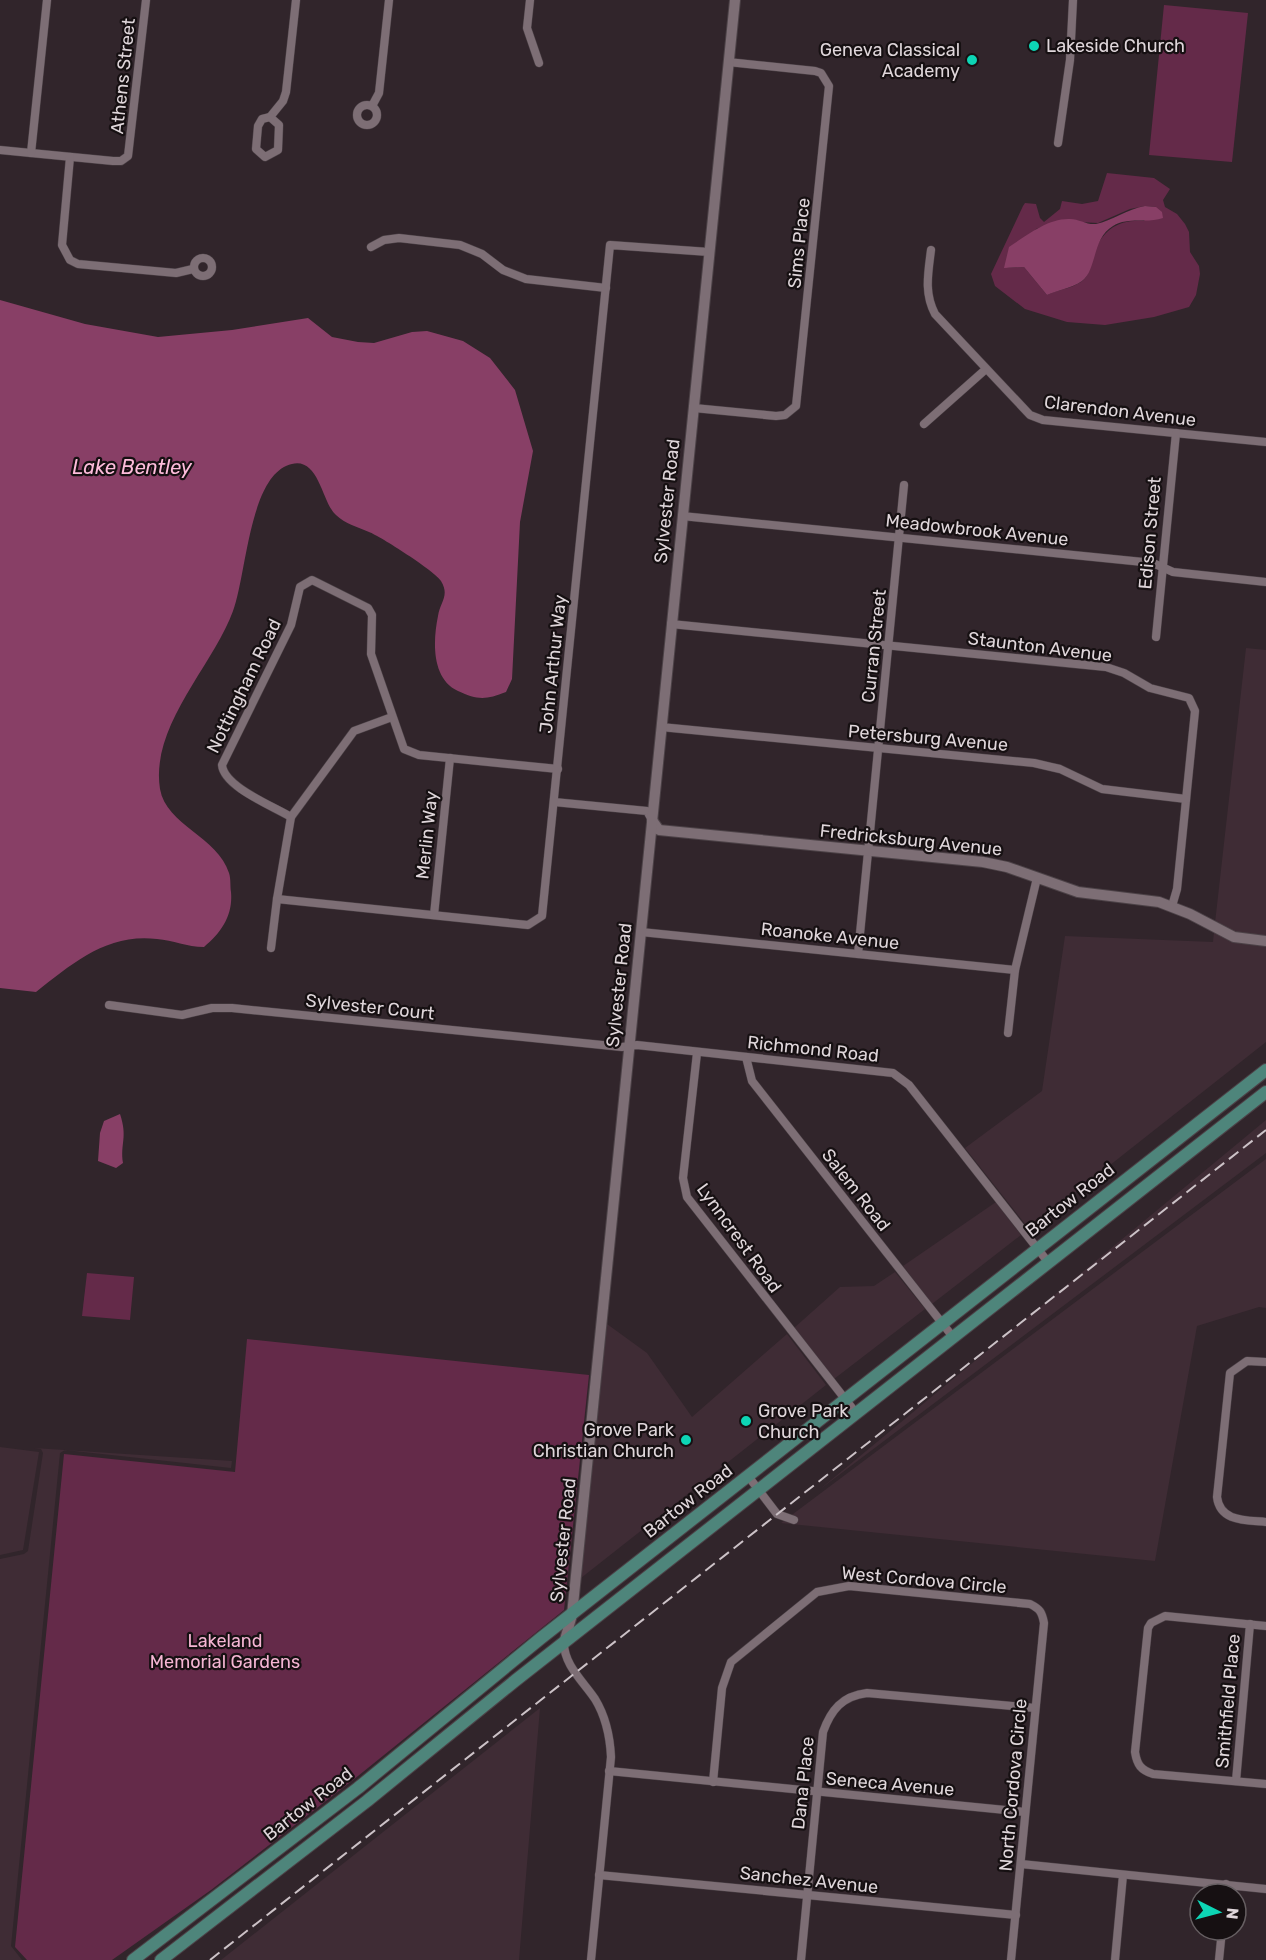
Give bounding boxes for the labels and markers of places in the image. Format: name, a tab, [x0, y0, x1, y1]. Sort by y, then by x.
place label: Lakeside Church	[1046, 35, 1185, 57]
place label: Geneva Classical Academy	[820, 39, 960, 82]
marker: Lakeside Church	[1027, 39, 1041, 53]
marker: Geneva Classical Academy	[965, 53, 979, 67]
place label: Grove Park Church	[758, 1400, 849, 1443]
marker: Grove Park Church	[739, 1414, 753, 1428]
place label: Grove Park Christian Church	[533, 1419, 675, 1462]
marker: Grove Park Christian Church	[679, 1433, 693, 1447]

